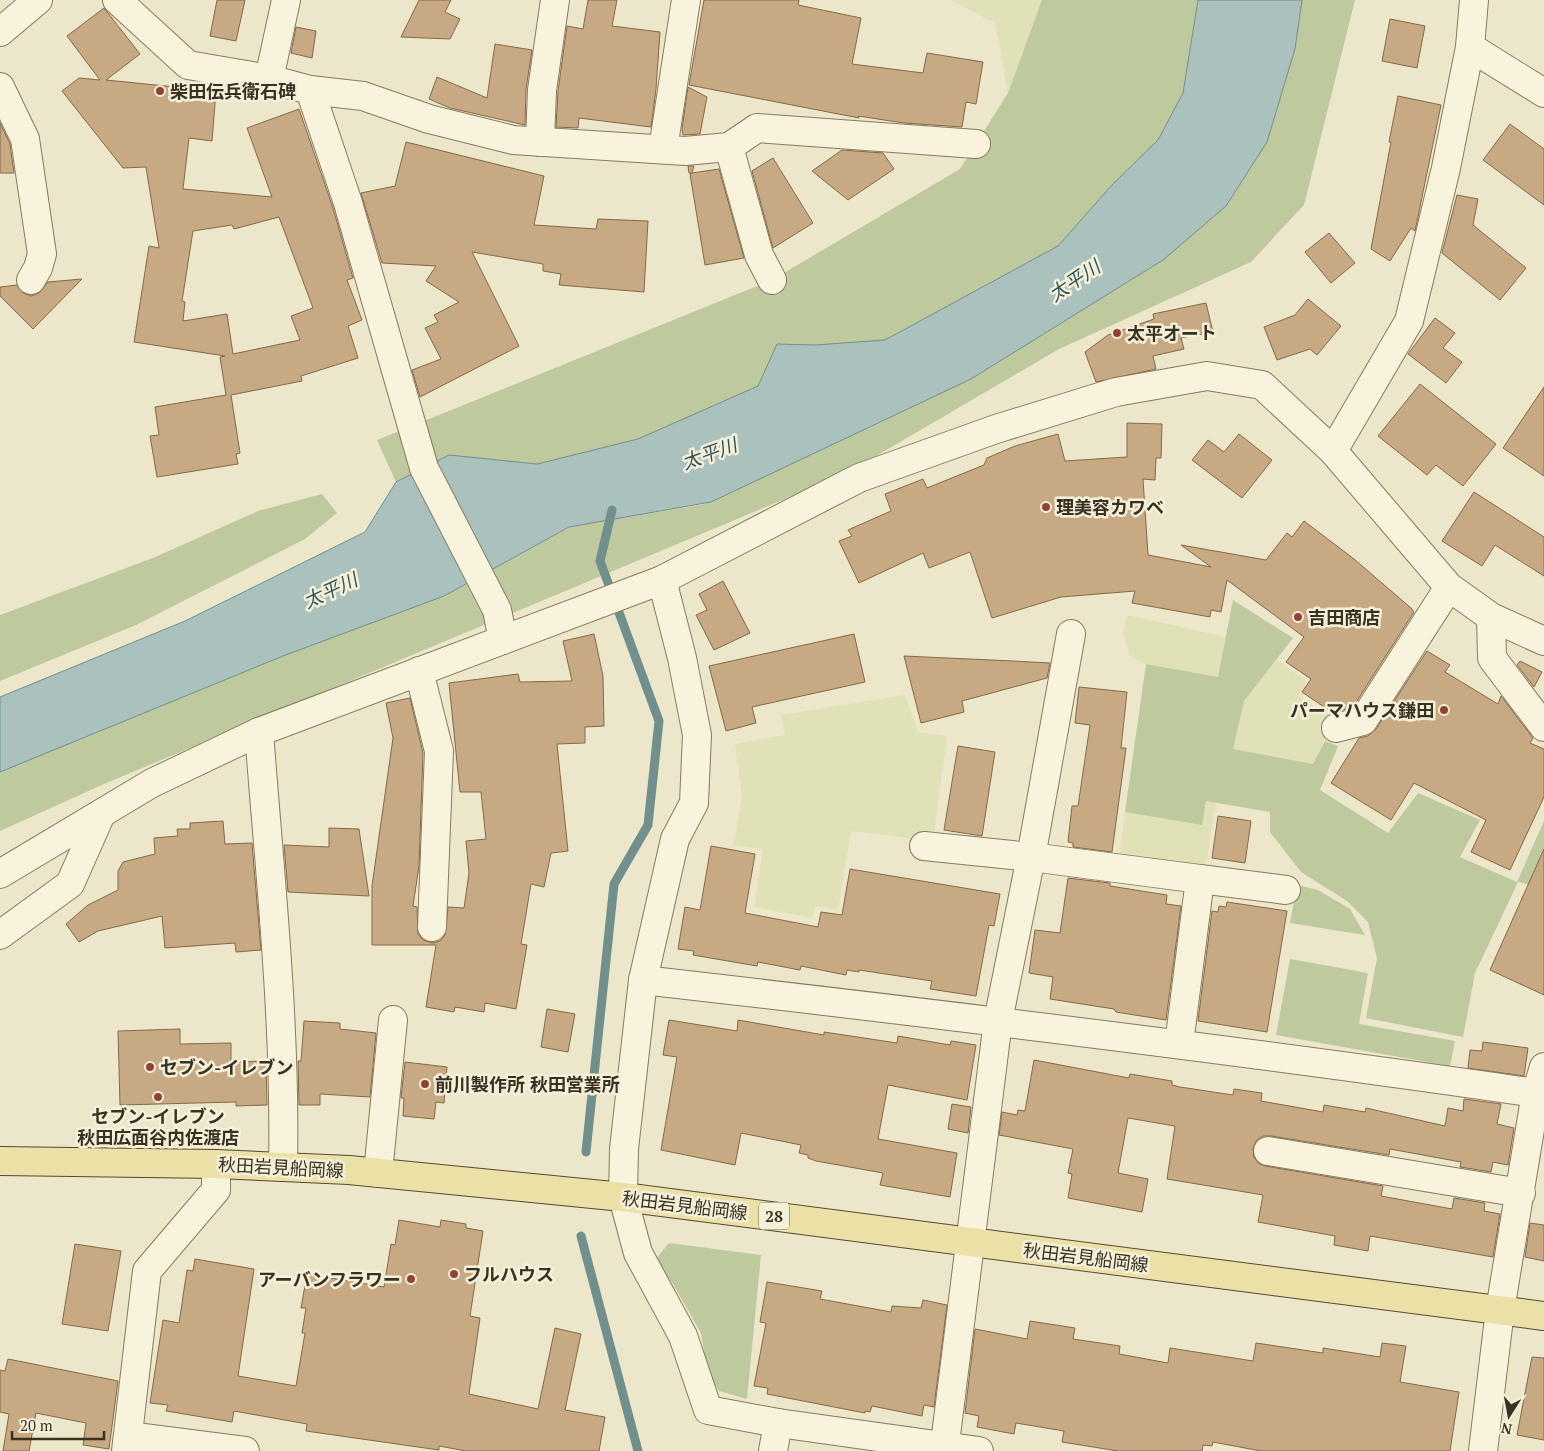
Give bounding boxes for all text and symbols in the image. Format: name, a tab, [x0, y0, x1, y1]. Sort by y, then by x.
place label: 柴田伝兵衛石碑	[170, 79, 296, 103]
marker: 柴田伝兵衛石碑	[154, 85, 166, 97]
water label: 太平川	[1043, 253, 1106, 306]
place label: 太平オート	[1127, 321, 1217, 345]
marker: 太平オート	[1111, 327, 1123, 339]
water label: 太平川	[678, 431, 742, 474]
place label: 理美容カワベ	[1056, 495, 1164, 519]
marker: 理美容カワベ	[1040, 501, 1052, 513]
water label: 太平川	[299, 566, 363, 613]
place label: 吉田商店	[1308, 605, 1380, 629]
marker: 吉田商店	[1292, 611, 1304, 623]
place label: パーマハウス鎌田	[1290, 698, 1434, 722]
marker: パーマハウス鎌田	[1438, 704, 1450, 716]
place label: セブン-イレブン	[160, 1055, 293, 1079]
marker: セブン-イレブン	[144, 1061, 156, 1073]
place label: 前川製作所 秋田営業所	[435, 1072, 620, 1096]
marker: 前川製作所 秋田営業所	[419, 1078, 431, 1090]
marker: セブン-イレブン 秋田広面谷内佐渡店	[152, 1091, 164, 1103]
place label: セブン-イレブン 秋田広面谷内佐渡店	[77, 1104, 239, 1149]
street label: 秋田岩見船岡線	[217, 1152, 345, 1182]
street label: 秋田岩見船岡線	[621, 1185, 749, 1225]
road number: 28	[759, 1202, 789, 1230]
street label: 秋田岩見船岡線	[1022, 1237, 1150, 1277]
place label: フルハウス	[464, 1262, 554, 1286]
place label: アーバンフラワー	[258, 1267, 401, 1291]
marker: フルハウス	[448, 1268, 460, 1280]
marker: アーバンフラワー	[405, 1273, 417, 1285]
north arrow	[1484, 1391, 1534, 1441]
scale bar	[12, 1408, 105, 1440]
text: 20 m	[20, 1415, 53, 1435]
text: N	[1499, 1419, 1513, 1440]

